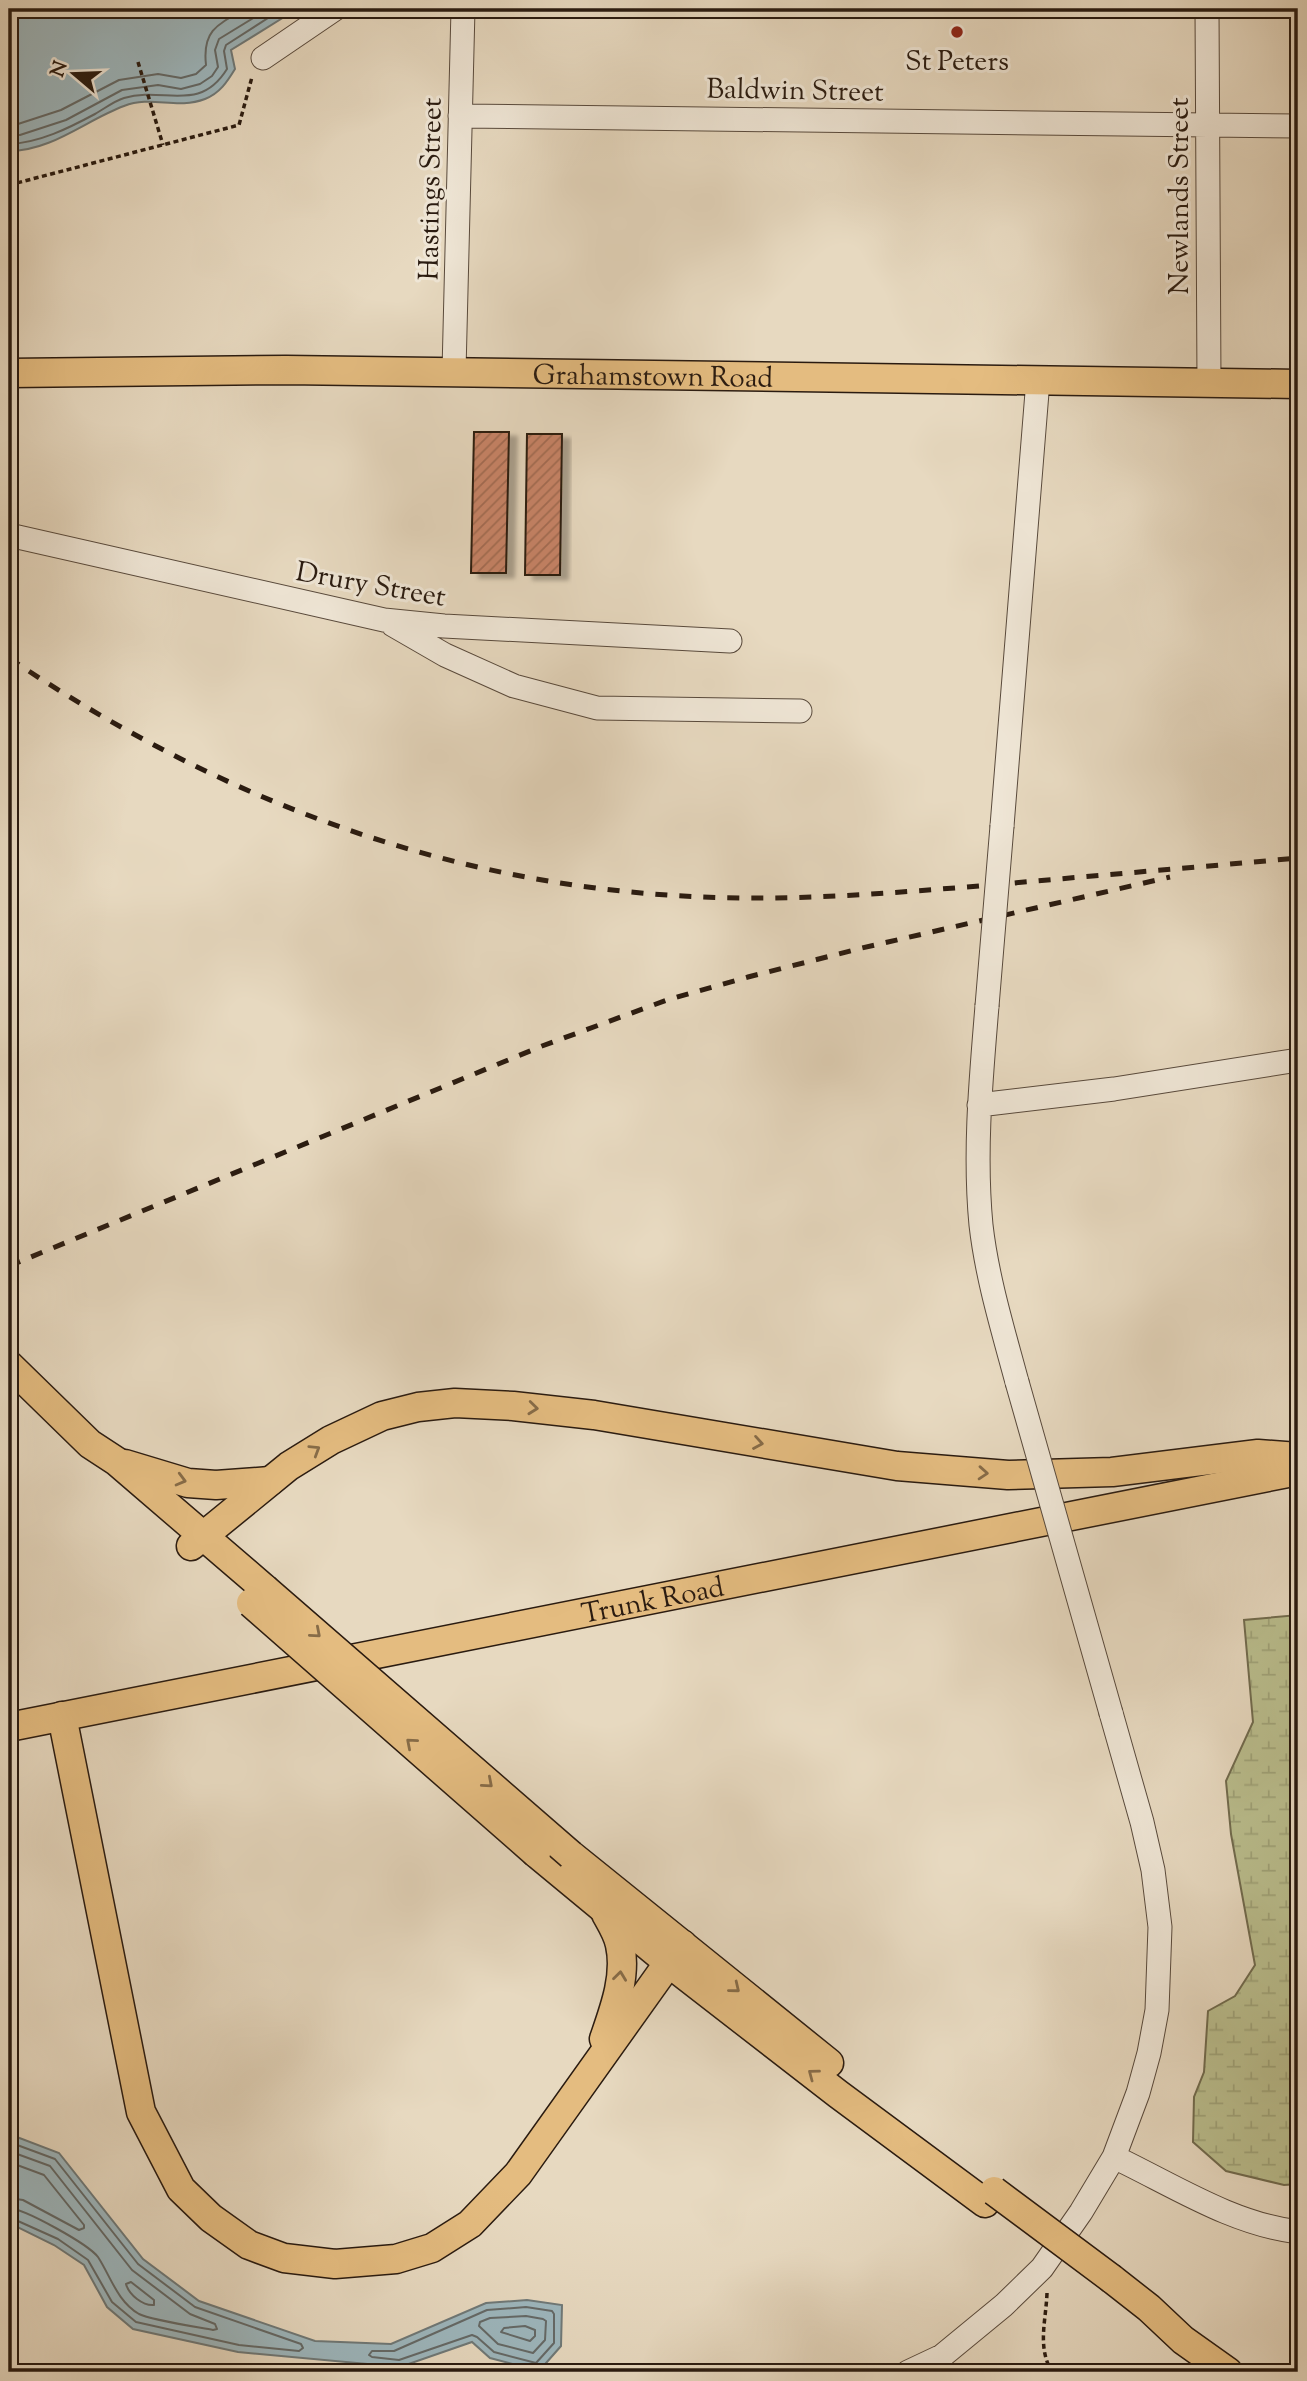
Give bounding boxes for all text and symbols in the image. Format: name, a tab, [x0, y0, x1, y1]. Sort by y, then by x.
marker: St Peters	[949, 24, 965, 40]
north arrow	[38, 38, 108, 108]
place label: St Peters	[905, 43, 1009, 83]
text: N	[45, 58, 76, 81]
street label: Baldwin Street	[706, 70, 884, 114]
street label: Hastings Street	[410, 97, 454, 281]
street label: Newlands Street	[1161, 97, 1201, 295]
street label: Grahamstown Road	[532, 356, 774, 400]
street label: Drury Street	[292, 553, 449, 619]
one-way arrow	[528, 1400, 539, 1415]
one-way arrow	[752, 1435, 764, 1450]
one-way arrow	[308, 1445, 321, 1458]
one-way arrow	[978, 1465, 989, 1480]
one-way arrow	[175, 1472, 187, 1486]
street label: Trunk Road	[578, 1568, 728, 1636]
one-way arrow	[308, 1625, 321, 1637]
one-way arrow	[406, 1739, 419, 1751]
one-way arrow	[480, 1775, 493, 1787]
one-way arrow	[612, 1970, 627, 1982]
one-way arrow	[727, 1979, 739, 1992]
one-way arrow	[808, 2070, 820, 2083]

